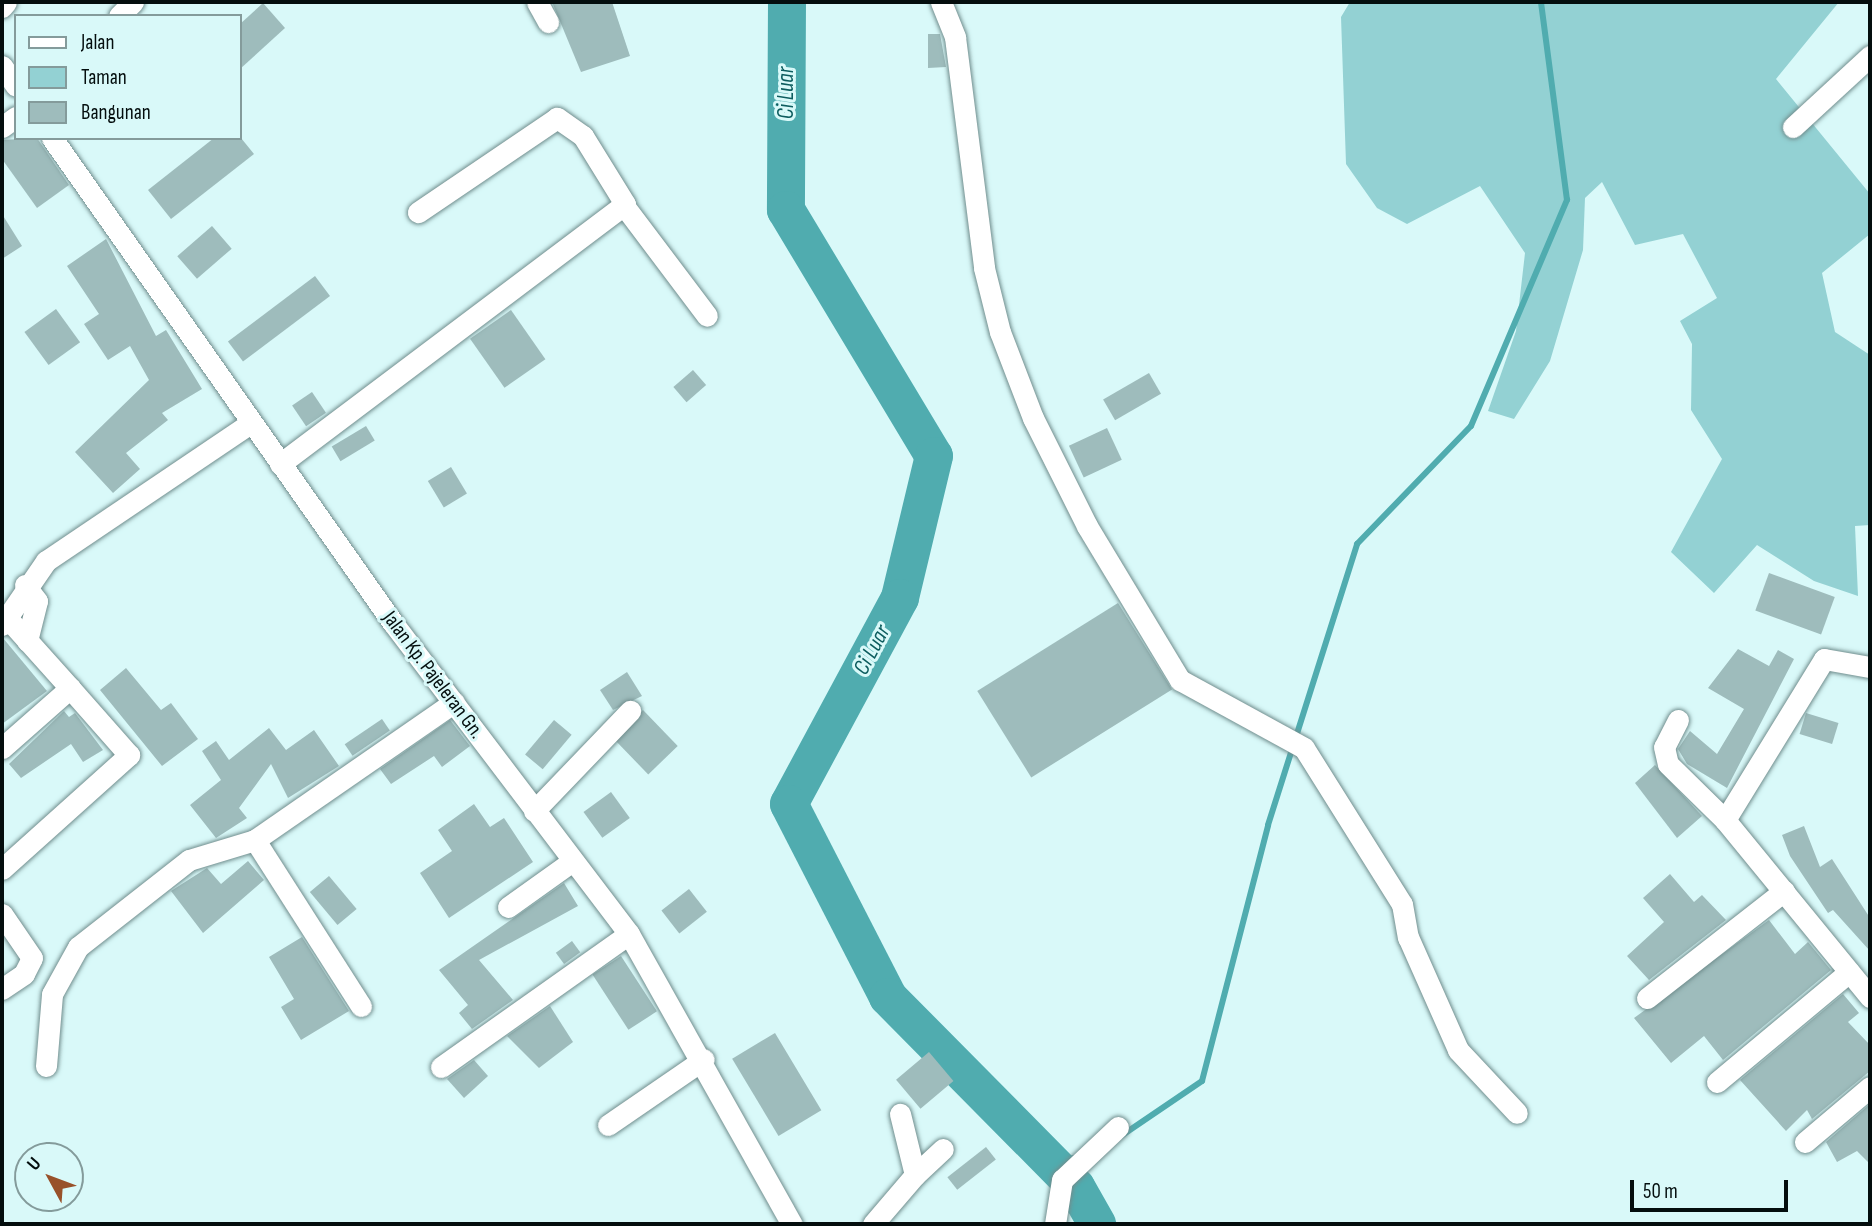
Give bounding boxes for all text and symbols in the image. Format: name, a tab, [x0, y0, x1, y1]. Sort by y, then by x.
legend	[14, 14, 242, 140]
text: Jalan	[81, 30, 114, 55]
text: Taman	[81, 65, 127, 90]
water label: Ci Luar	[772, 67, 800, 119]
text: Bangunan	[81, 100, 151, 125]
street label: Jalan Kp. Pajeleran Gn.	[377, 606, 489, 744]
water label: Ci Luar	[848, 620, 896, 680]
north arrow	[14, 1142, 84, 1212]
text: U	[22, 1153, 46, 1175]
scale bar	[1634, 1166, 1792, 1210]
text: 50 m	[1643, 1179, 1678, 1204]

